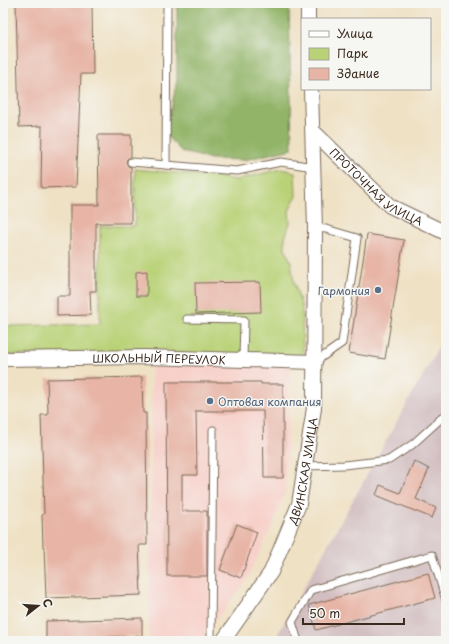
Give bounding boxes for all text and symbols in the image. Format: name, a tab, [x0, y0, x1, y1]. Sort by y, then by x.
legend	[301, 18, 431, 90]
text: Улица	[337, 24, 373, 42]
text: Парк	[337, 44, 369, 62]
text: Здание	[337, 64, 379, 82]
street label: ПРОТОЧНАЯ УЛИЦА	[326, 144, 426, 229]
place label: Гармония	[318, 282, 370, 299]
marker: Гармония	[373, 285, 383, 295]
street label: ШКОЛЬНЫЙ ПЕРЕУЛОК	[92, 348, 226, 368]
place label: Оптовая компания	[218, 393, 322, 410]
marker: Оптовая компания	[205, 396, 215, 406]
street label: ДВИНСКАЯ УЛИЦА	[283, 415, 321, 527]
north arrow	[18, 586, 58, 626]
text: С	[39, 596, 57, 609]
scale bar	[303, 600, 404, 626]
text: 50 m	[309, 604, 340, 622]

